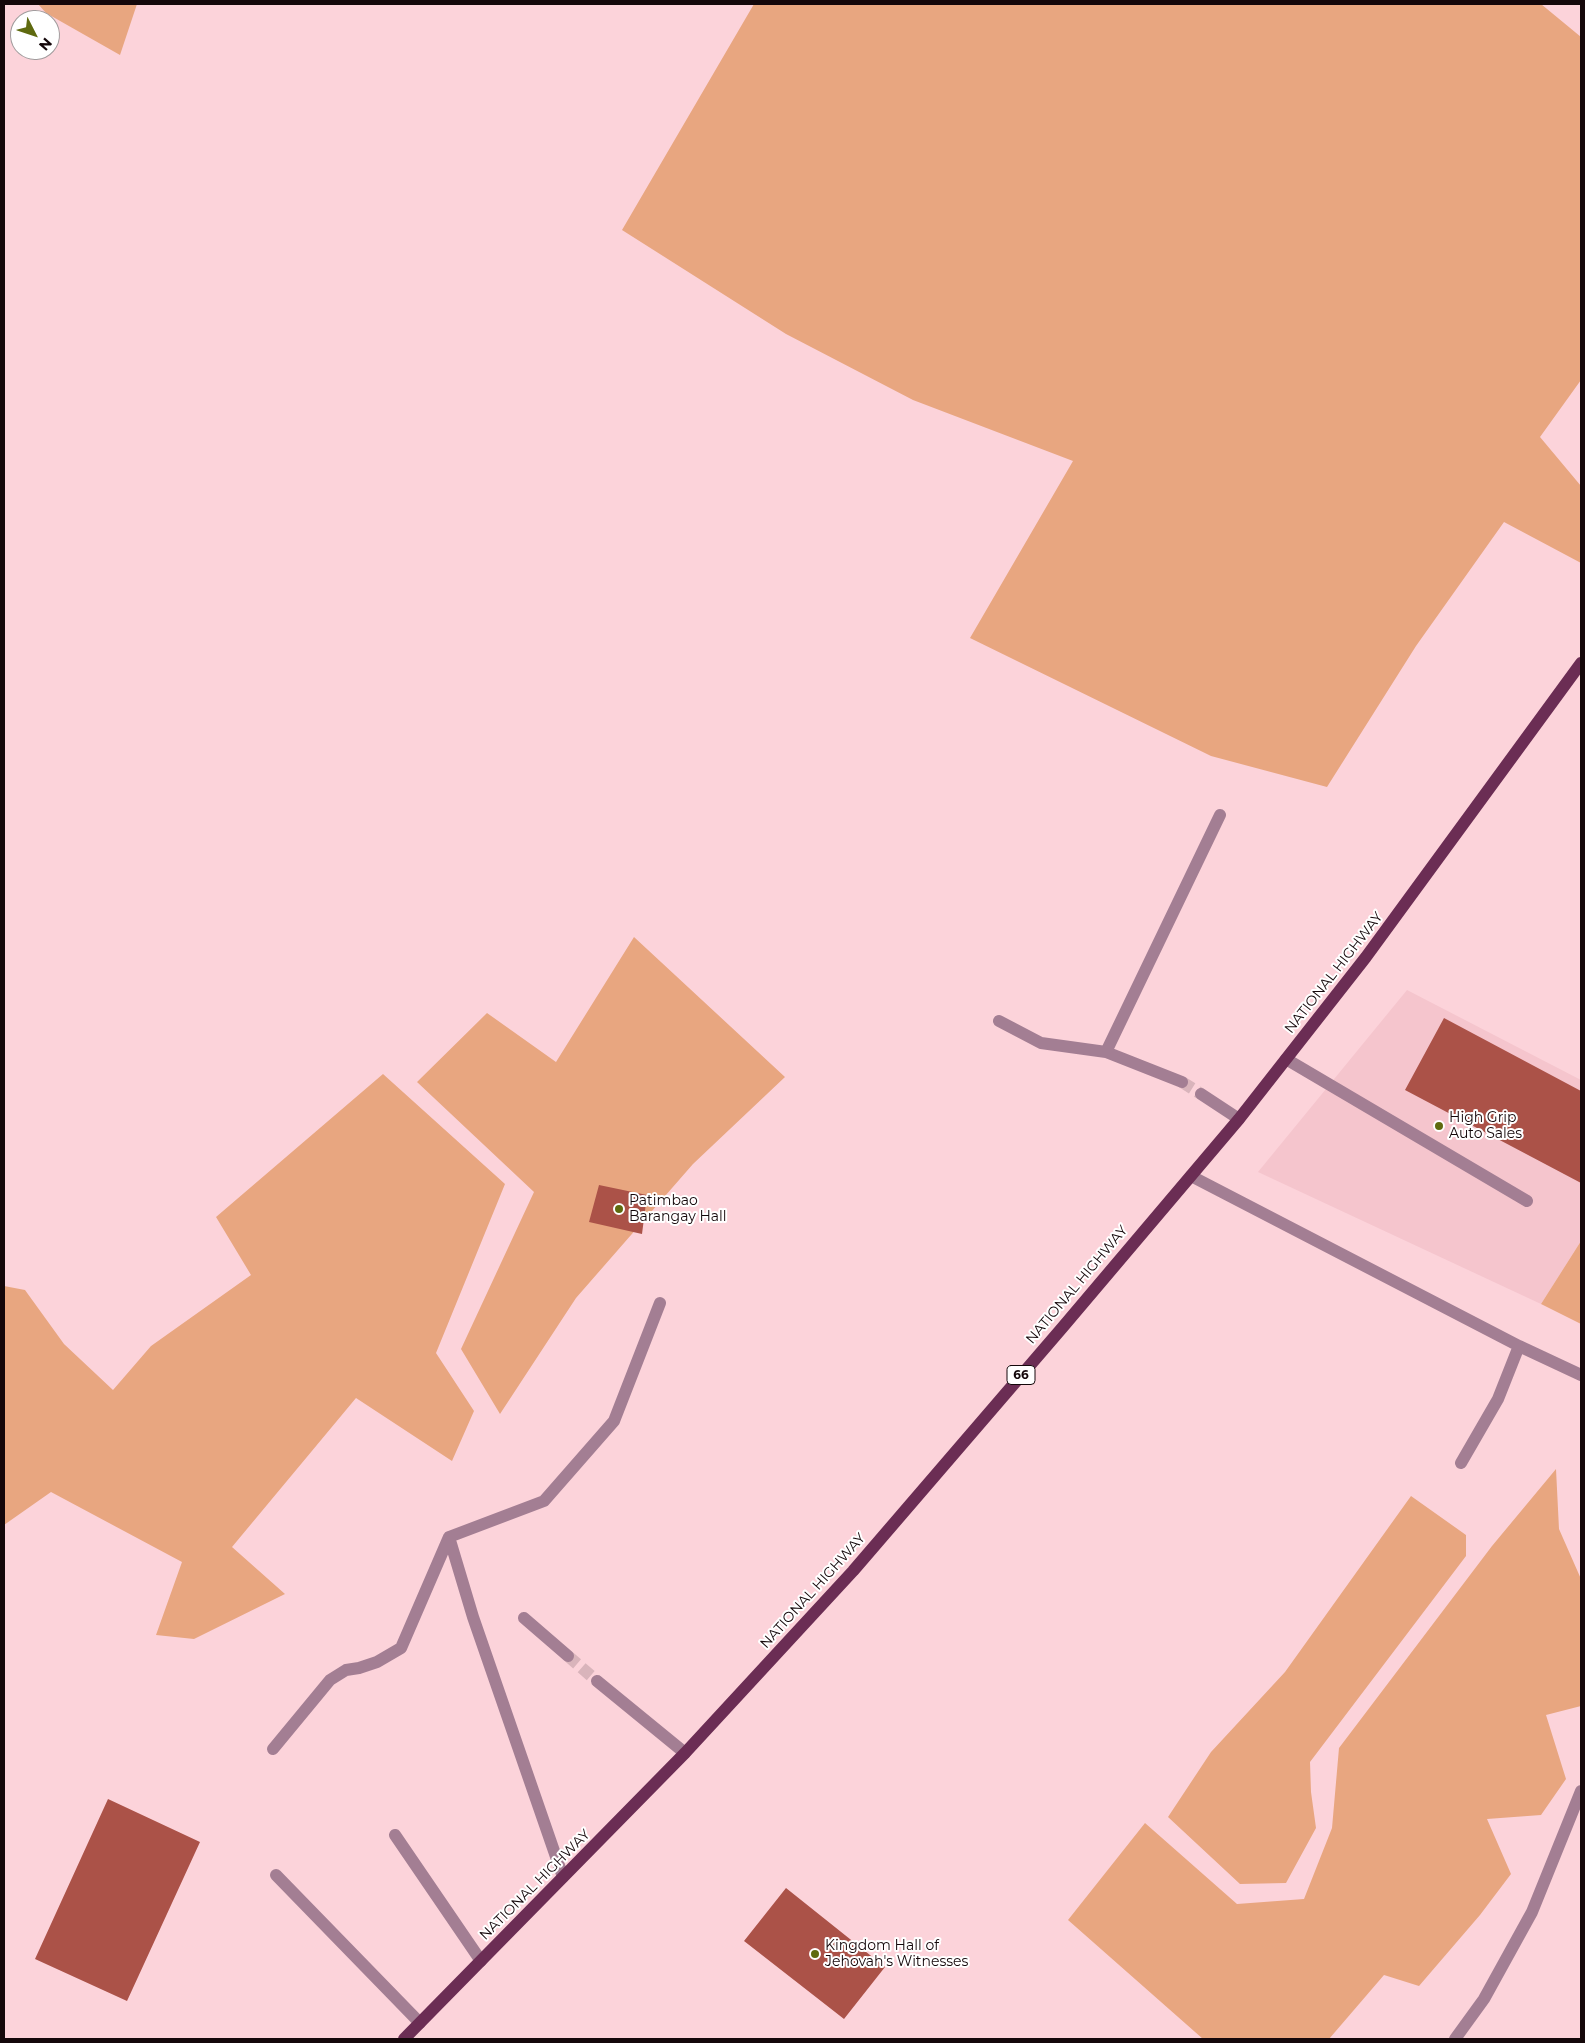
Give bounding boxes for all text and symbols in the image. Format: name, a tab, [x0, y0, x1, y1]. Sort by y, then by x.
north arrow	[10, 10, 60, 60]
text: N	[35, 34, 56, 54]
street label: NATIONAL HIGHWAY	[1281, 909, 1387, 1037]
place label: High Grip Auto Sales	[1449, 1110, 1522, 1142]
marker: High Grip Auto Sales	[1433, 1120, 1445, 1132]
place label: Patimbao Barangay Hall	[629, 1193, 727, 1226]
marker: Patimbao Barangay Hall	[613, 1203, 625, 1215]
street label: NATIONAL HIGHWAY	[1023, 1222, 1131, 1348]
road number: 66	[1007, 1366, 1035, 1384]
street label: NATIONAL HIGHWAY	[757, 1530, 869, 1652]
street label: NATIONAL HIGHWAY	[476, 1826, 594, 1944]
place label: Kingdom Hall of Jehovah's Witnesses	[825, 1938, 968, 1970]
marker: Kingdom Hall of Jehovah's Witnesses	[809, 1948, 821, 1960]

